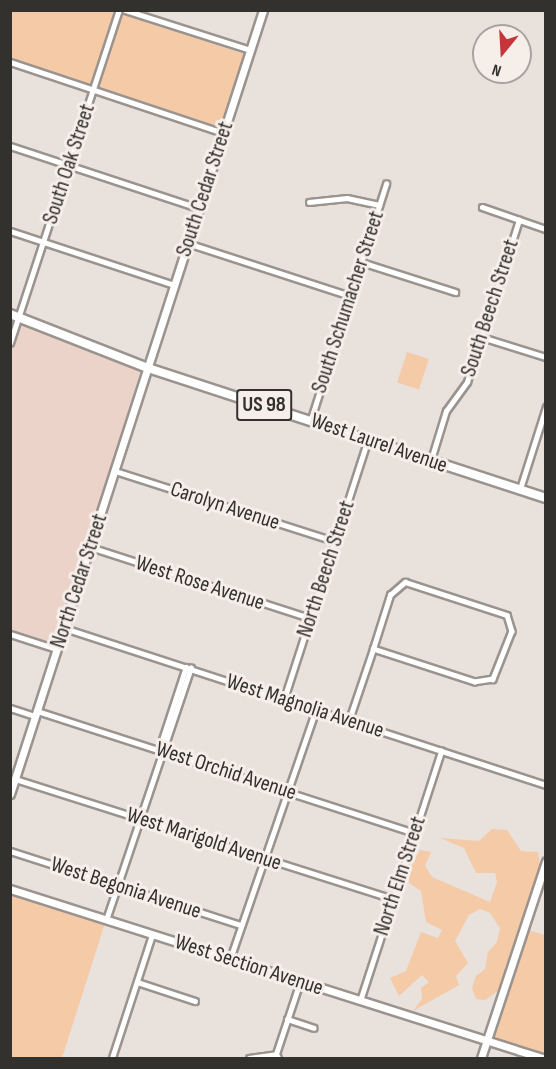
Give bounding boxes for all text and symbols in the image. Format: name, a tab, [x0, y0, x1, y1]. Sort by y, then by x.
north arrow	[472, 24, 532, 84]
text: N	[490, 59, 504, 80]
street label: South Oak Street	[37, 101, 101, 227]
street label: South Cedar Street	[171, 118, 239, 260]
street label: South Schumacher Street	[306, 208, 390, 396]
street label: South Beech Street	[455, 236, 525, 380]
road number: US 98	[236, 387, 292, 423]
street label: West Laurel Avenue	[307, 407, 451, 479]
street label: Carolyn Avenue	[167, 476, 283, 536]
street label: North Beech Street	[291, 497, 361, 641]
street label: North Cedar Street	[45, 510, 113, 652]
street label: West Rose Avenue	[132, 550, 268, 616]
street label: West Magnolia Avenue	[223, 668, 387, 744]
street label: West Orchid Avenue	[152, 736, 300, 806]
street label: West Marigold Avenue	[123, 802, 285, 876]
street label: North Elm Street	[368, 813, 432, 939]
street label: West Begonia Avenue	[47, 851, 205, 925]
street label: West Section Avenue	[171, 929, 327, 1001]

